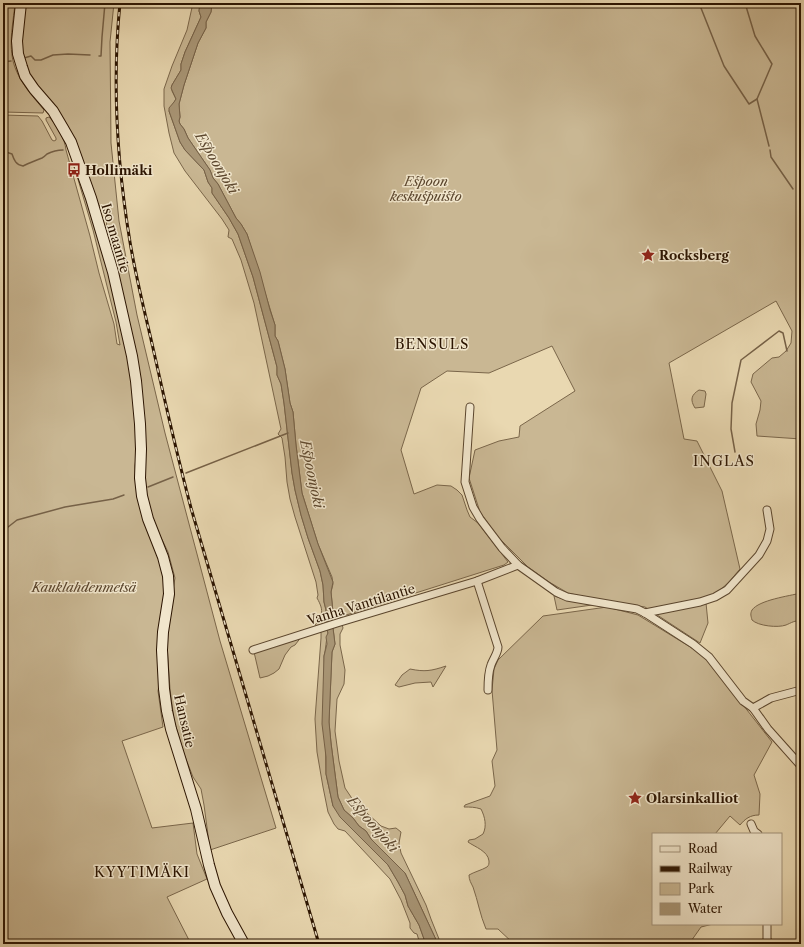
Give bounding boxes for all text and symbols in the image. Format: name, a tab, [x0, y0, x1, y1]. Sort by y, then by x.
water label: Espoonjoki	[191, 128, 243, 199]
bus stop icon: Hollimäki	[66, 162, 82, 178]
place label: Hollimäki	[85, 162, 153, 178]
park label: Espoon keskuspuisto	[389, 173, 462, 204]
street label: Iso maantie	[98, 201, 134, 275]
place icon: Rocksberg	[640, 247, 656, 263]
place label: Rocksberg	[659, 247, 729, 263]
district label: BENSULS	[395, 335, 469, 353]
water label: Espoonjoki	[296, 437, 328, 511]
district label: INGLAS	[693, 452, 755, 470]
park label: Kauklahdenmetsä	[31, 579, 137, 595]
street label: Vanha Vanttilantie	[304, 580, 417, 628]
street label: Hansatie	[171, 693, 199, 749]
place icon: Olarsinkalliot	[627, 790, 643, 806]
place label: Olarsinkalliot	[646, 790, 739, 806]
water label: Espoonjoki	[343, 791, 404, 857]
legend	[652, 833, 782, 925]
text: Road	[688, 841, 718, 856]
text: Railway	[688, 861, 733, 876]
district label: KYYTIMÄKI	[94, 863, 190, 881]
text: Park	[688, 881, 715, 896]
text: Water	[687, 901, 722, 916]

